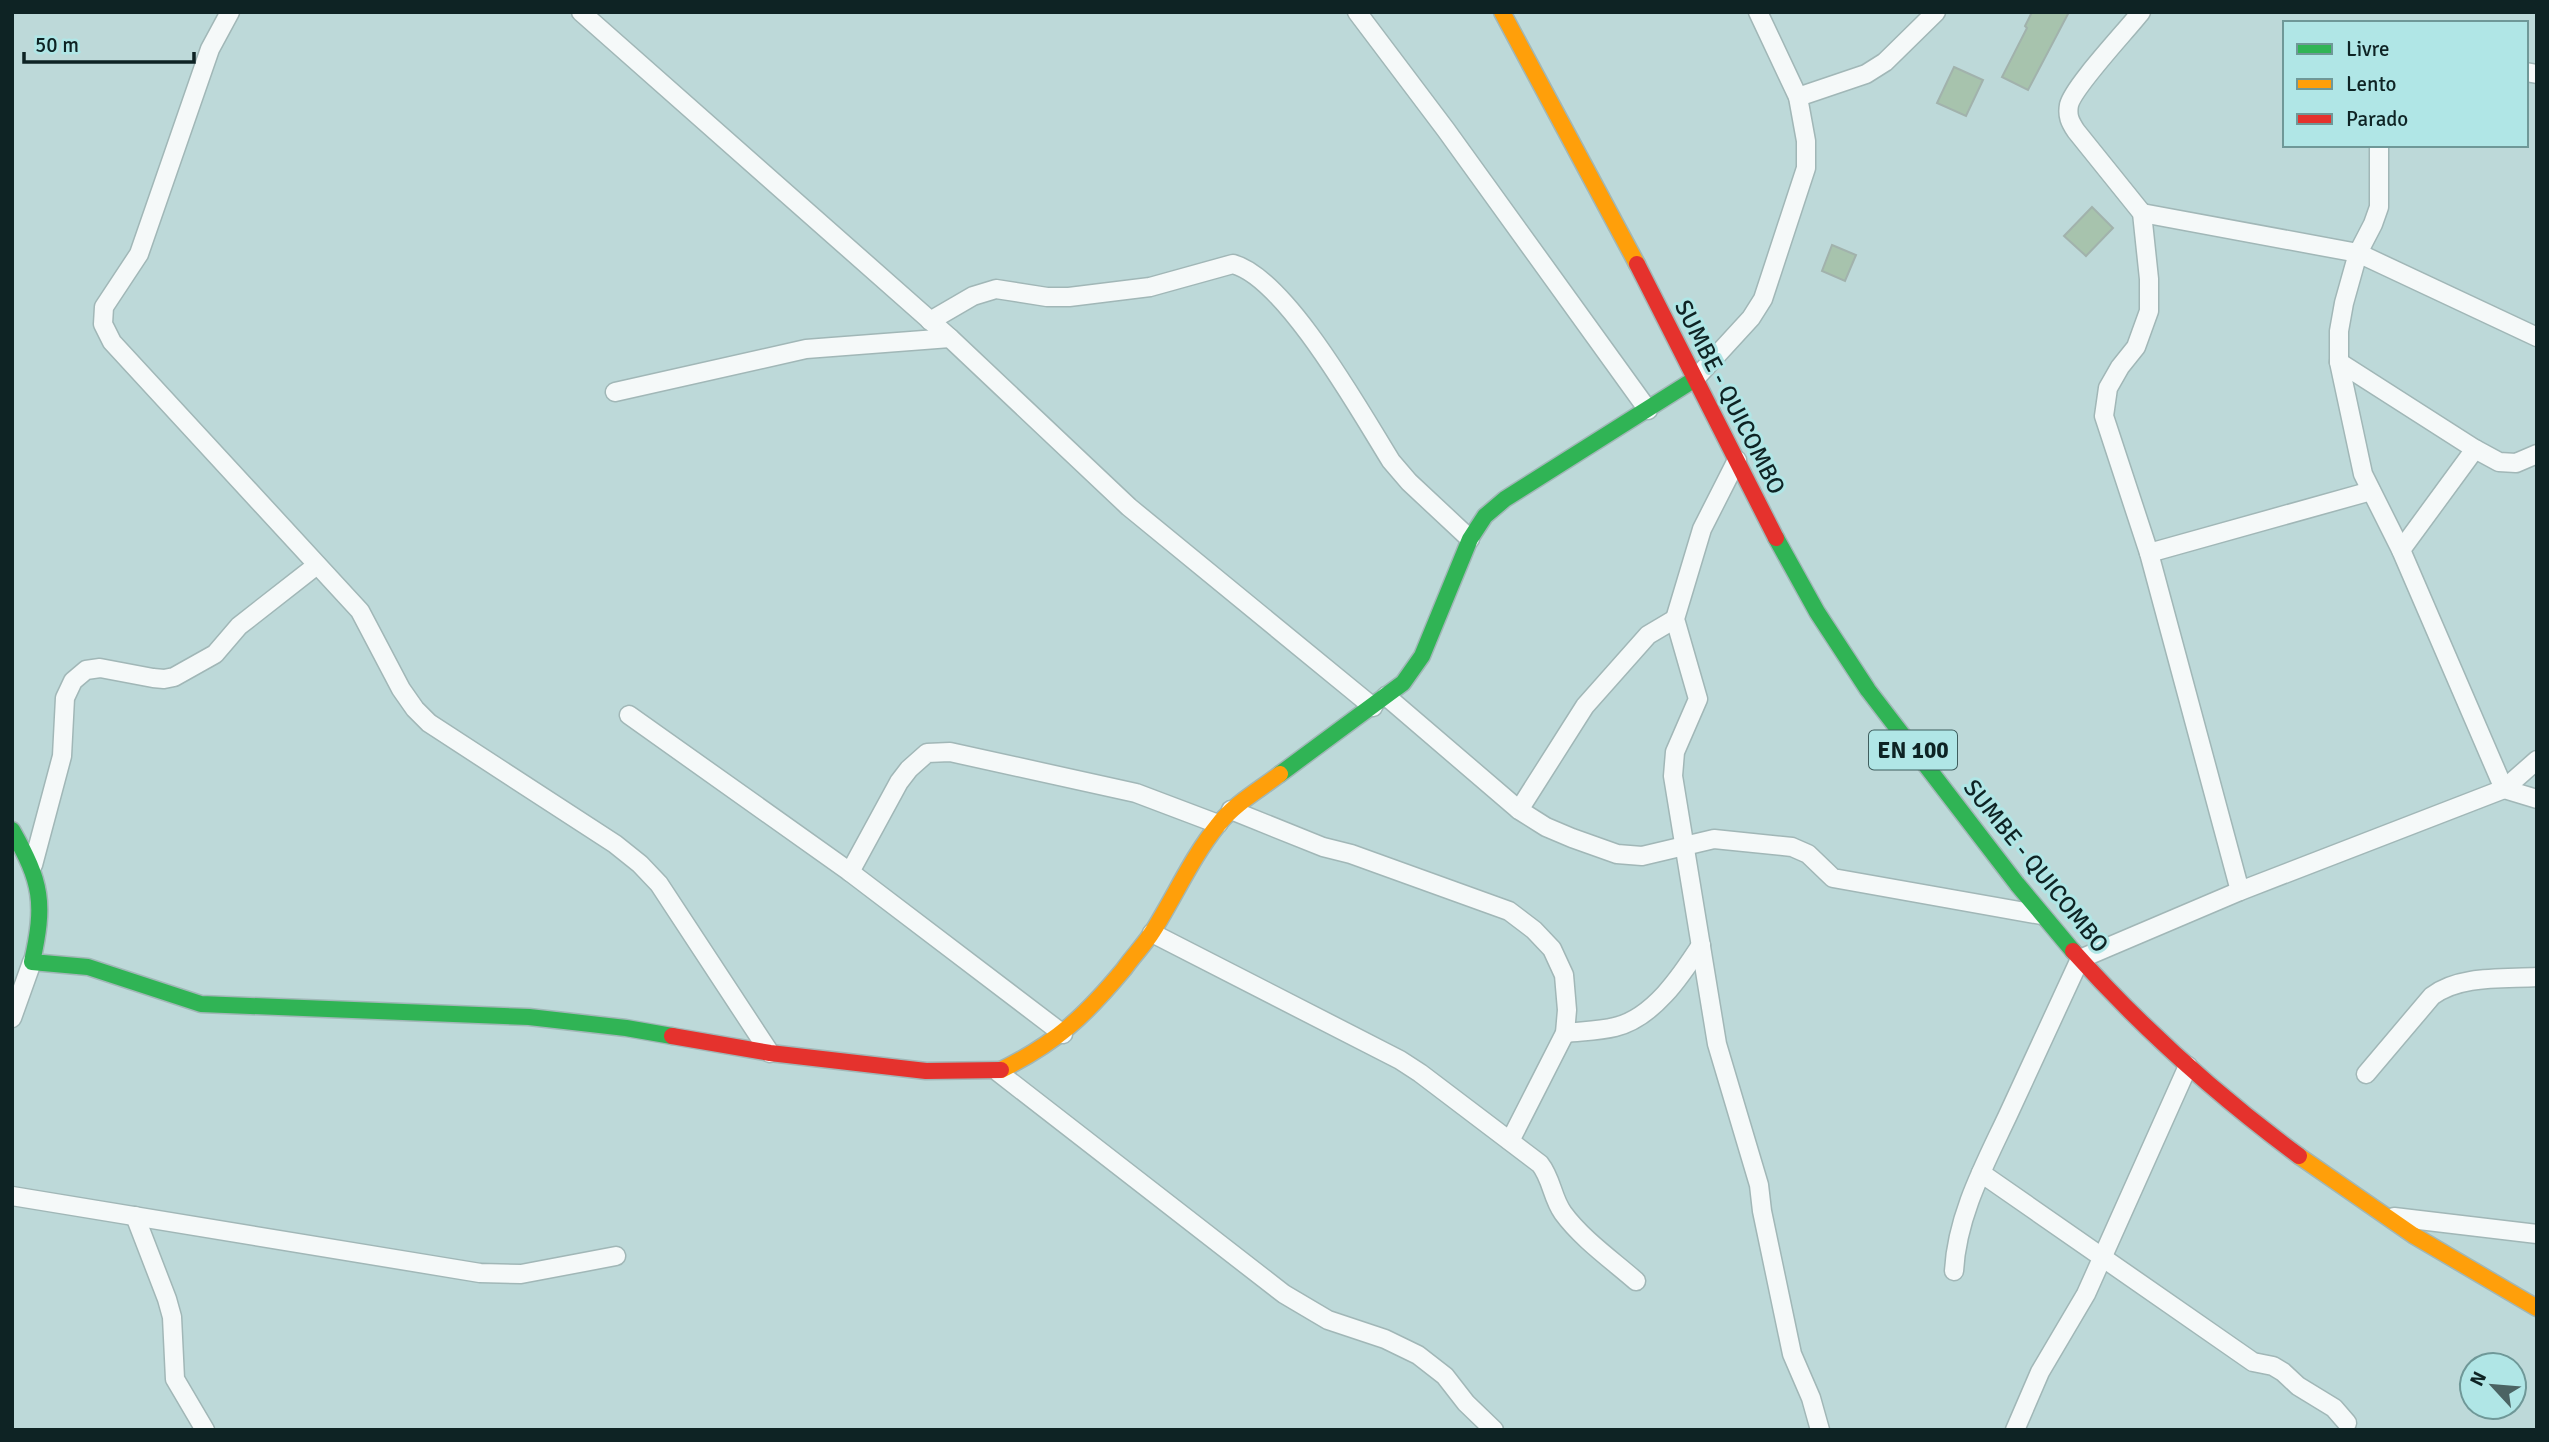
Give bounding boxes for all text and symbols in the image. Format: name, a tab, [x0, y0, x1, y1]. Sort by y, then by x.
scale bar	[24, 21, 194, 65]
legend	[2283, 21, 2528, 147]
text: 50 m	[35, 32, 79, 58]
text: Livre	[2346, 36, 2389, 62]
text: Lento	[2346, 71, 2396, 97]
text: Parado	[2346, 106, 2408, 132]
street label: SUMBE - QUICOMBO	[1668, 295, 1792, 499]
road number: EN 100	[1869, 730, 1957, 770]
street label: SUMBE - QUICOMBO	[1957, 773, 2115, 959]
north arrow	[2458, 1351, 2528, 1421]
text: N	[2465, 1368, 2492, 1390]

